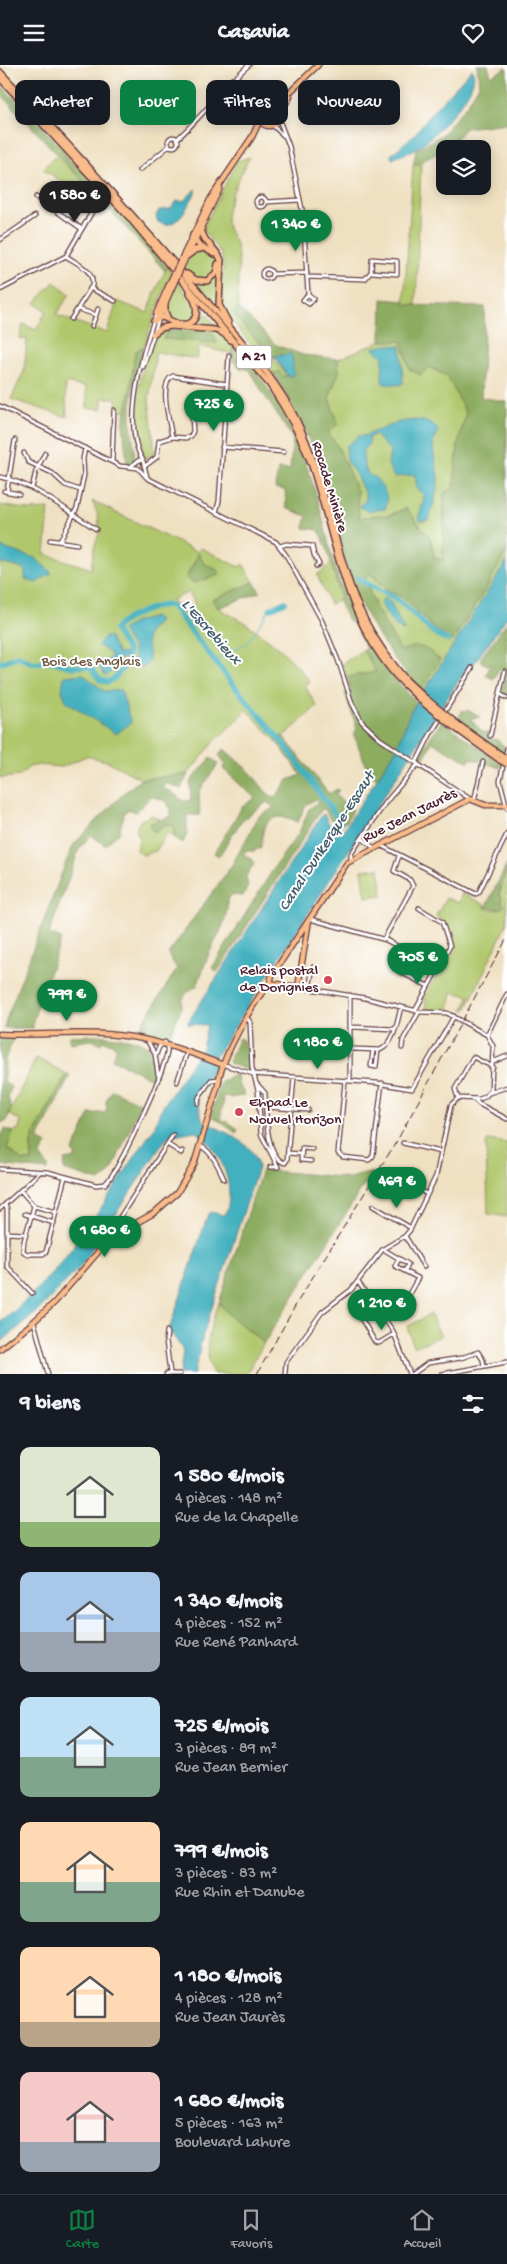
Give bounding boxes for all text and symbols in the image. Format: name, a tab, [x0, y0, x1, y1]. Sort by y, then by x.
icon: menu	[20, 19, 48, 47]
icon: heart	[459, 19, 487, 47]
text: Casavia	[218, 20, 289, 46]
chip: Acheter	[15, 80, 110, 125]
chip: Louer	[120, 80, 196, 125]
chip: Filtres	[206, 80, 288, 125]
chip: Nouveau	[298, 80, 400, 125]
map controls	[436, 140, 491, 195]
button: layers	[436, 140, 491, 195]
pin: 1 580 €	[29, 181, 121, 223]
text: 1 580 €	[50, 187, 100, 206]
pin: 1 340 €	[250, 209, 342, 252]
text: 1 340 €	[272, 216, 320, 235]
road number: A 21	[236, 345, 272, 369]
pin: 725 €	[179, 389, 249, 432]
text: 725 €	[195, 396, 233, 415]
street label: Rocade Minière	[307, 439, 351, 535]
water label: L'Escrebieux	[176, 596, 245, 671]
park label: Bois des Anglais	[41, 653, 141, 671]
water label: Canal Dunkerque-Escaut	[276, 767, 382, 915]
street label: Rue Jean Jaurès	[360, 784, 460, 847]
pin: 705 €	[383, 943, 453, 985]
text: 705 €	[398, 949, 438, 968]
place label: Relais postal de Dorignies	[240, 962, 318, 997]
marker: Relais postal de Dorignies	[322, 974, 334, 986]
pin: 799 €	[32, 979, 102, 1022]
text: 799 €	[48, 986, 86, 1005]
pin: 1 180 €	[272, 1027, 364, 1070]
text: 1 180 €	[294, 1034, 342, 1053]
place label: Ehpad Le Nouvel Horizon	[249, 1094, 341, 1129]
marker: Ehpad Le Nouvel Horizon	[233, 1106, 245, 1118]
pin: 469 €	[362, 1167, 432, 1209]
text: 469 €	[378, 1173, 416, 1192]
pin: 1 680 €	[59, 1215, 151, 1258]
text: 1 680 €	[80, 1222, 130, 1241]
pin: 1 210 €	[336, 1289, 428, 1331]
text: 1 210 €	[359, 1295, 405, 1314]
icon: filters	[459, 1390, 487, 1418]
text: 9 biens	[20, 1392, 80, 1417]
text: 1 580 €/mois	[175, 1465, 284, 1490]
icon: home	[60, 1467, 120, 1527]
text: 4 pièces · 148 m²	[175, 1490, 282, 1509]
text: Rue de la Chapelle	[175, 1509, 298, 1528]
text: 1 340 €/mois	[175, 1590, 282, 1615]
icon: home	[60, 1592, 120, 1652]
text: 4 pièces · 152 m²	[175, 1615, 282, 1634]
text: Rue René Panhard	[175, 1634, 297, 1653]
text: 725 €/mois	[175, 1715, 268, 1740]
icon: home	[60, 1717, 120, 1777]
text: 3 pièces · 89 m²	[175, 1740, 277, 1759]
text: Rue Jean Bernier	[175, 1759, 287, 1778]
text: 799 €/mois	[175, 1840, 268, 1865]
icon: home	[60, 1842, 120, 1902]
text: 3 pièces · 83 m²	[175, 1865, 277, 1884]
text: Rue Rhin et Danube	[175, 1884, 304, 1903]
text: 1 180 €/mois	[175, 1965, 281, 1990]
icon: home	[60, 1967, 120, 2027]
text: 4 pièces · 128 m²	[175, 1990, 283, 2009]
text: Rue Jean Jaurès	[175, 2009, 285, 2028]
text: 1 680 €/mois	[175, 2090, 283, 2115]
icon: home	[60, 2092, 120, 2152]
text: 5 pièces · 163 m²	[175, 2115, 283, 2134]
text: Boulevard Lahure	[175, 2134, 290, 2153]
tab: Carte	[66, 2206, 99, 2253]
tab: Favoris	[231, 2206, 272, 2253]
tab: Accueil	[404, 2206, 441, 2253]

